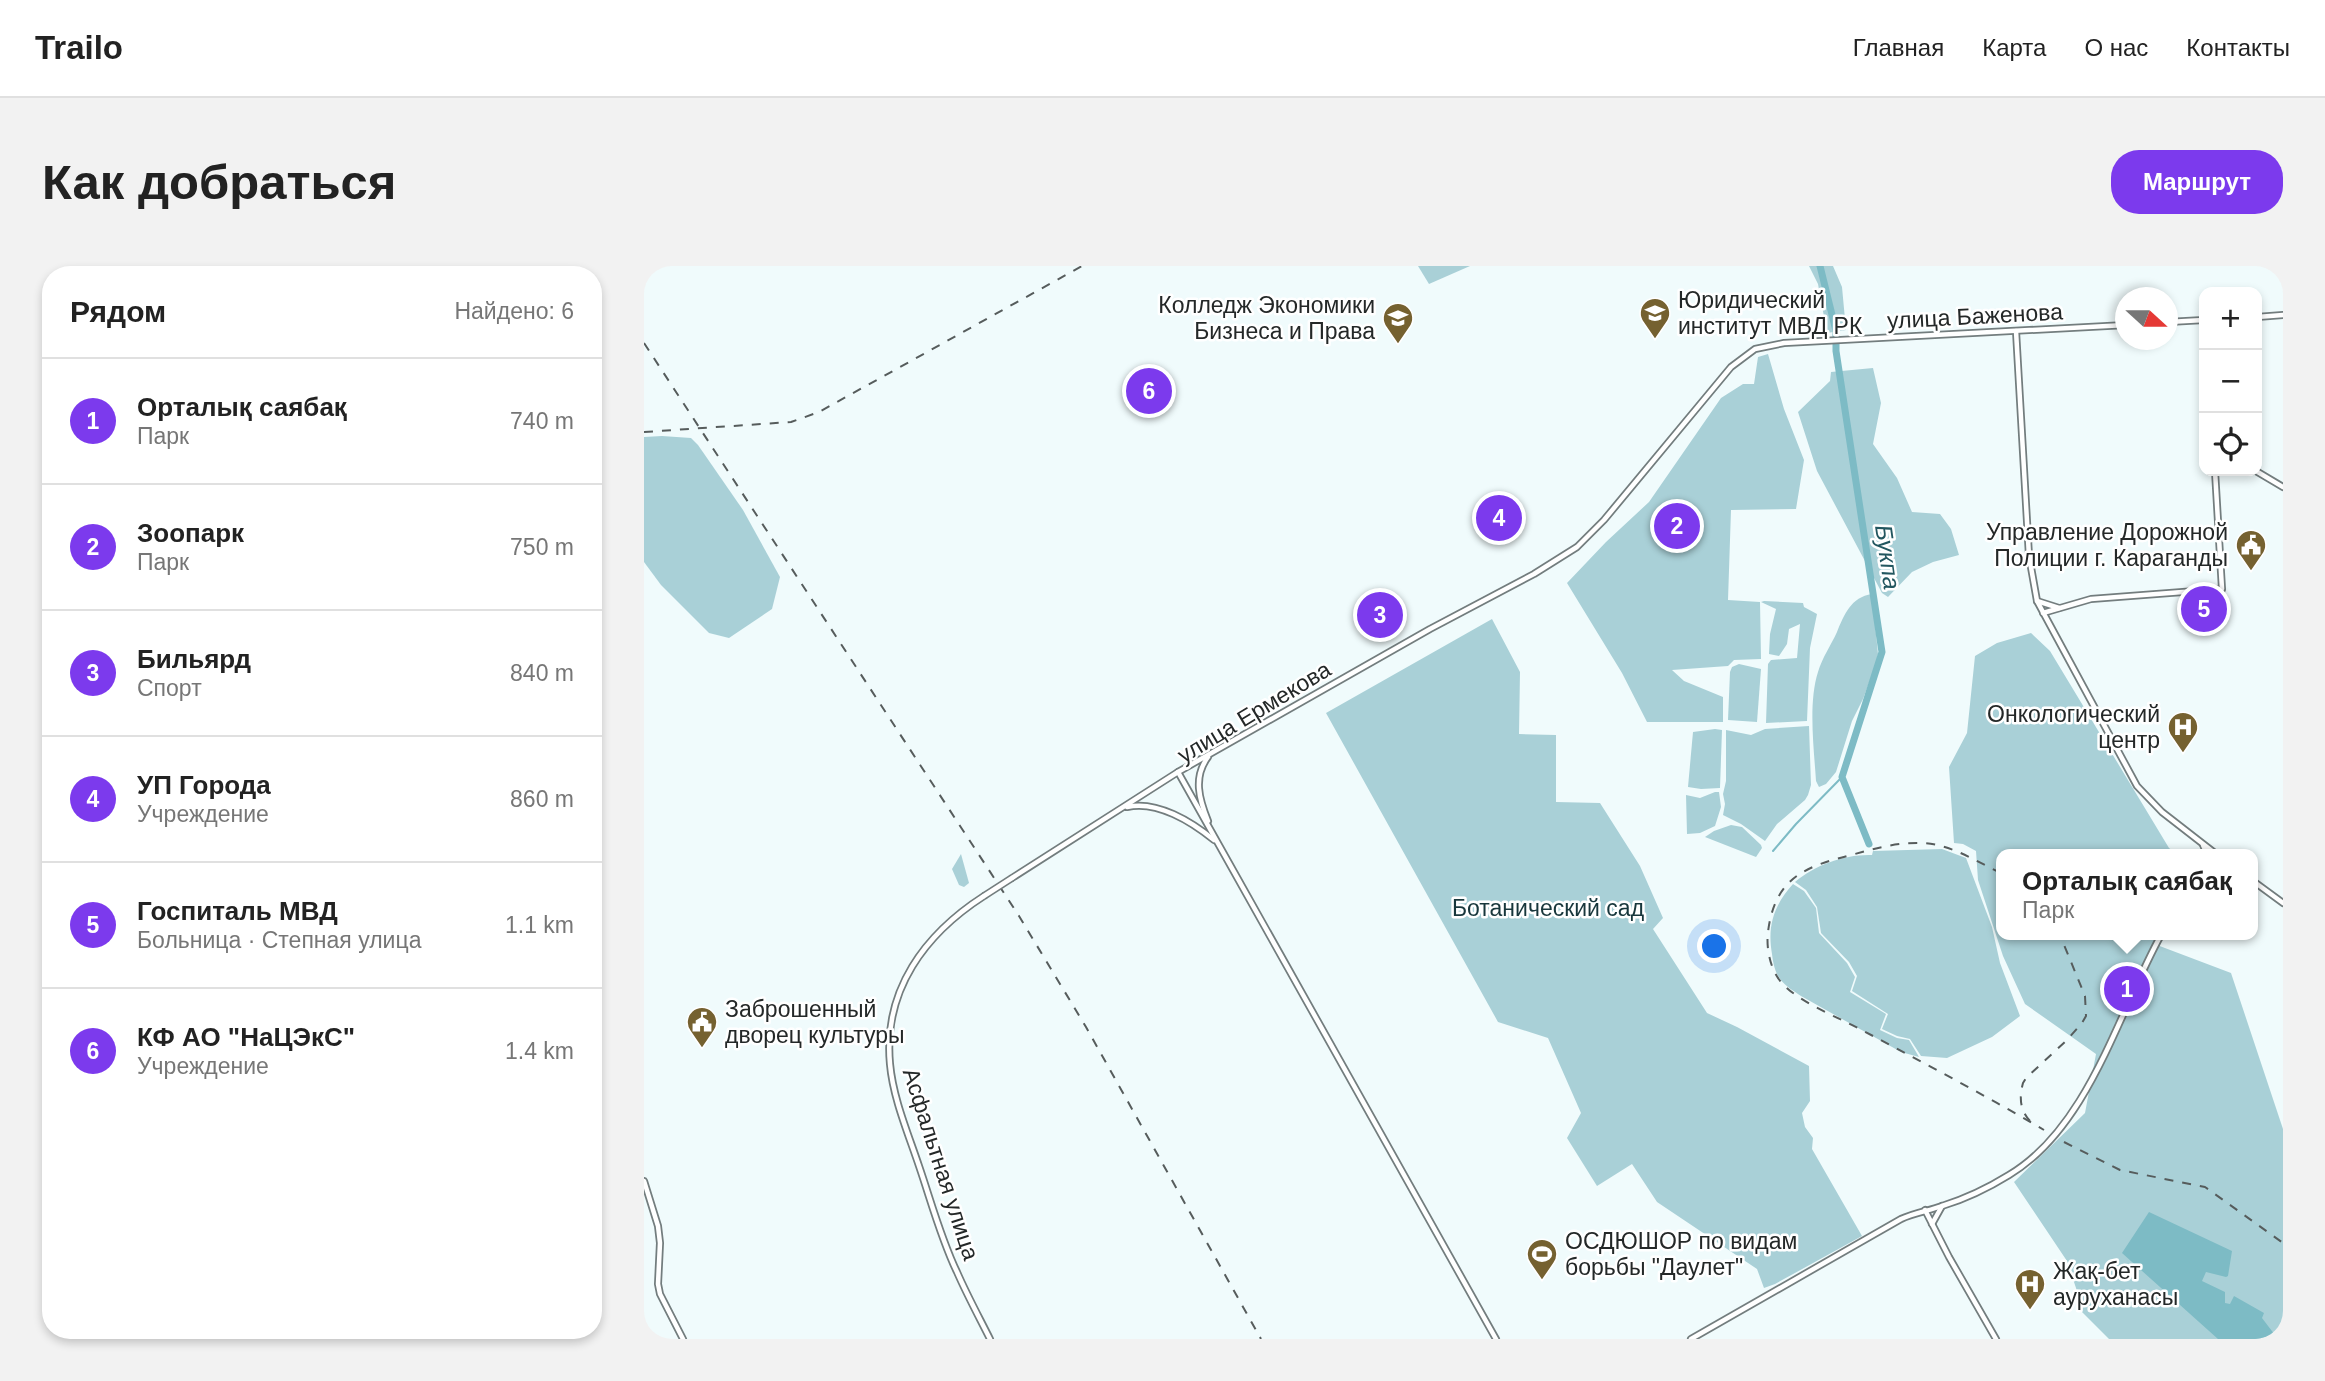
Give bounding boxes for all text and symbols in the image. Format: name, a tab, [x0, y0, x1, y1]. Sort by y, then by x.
text: Trailo	[35, 29, 123, 66]
text: Главная	[1853, 34, 1944, 61]
text: Карта	[1982, 34, 2046, 61]
text: О нас	[2084, 34, 2148, 61]
text: Контакты	[2186, 34, 2290, 61]
button: Маршрут	[2111, 150, 2283, 214]
text: Как добраться	[42, 155, 396, 209]
place label: Юридический институт МВД РК	[1678, 287, 1863, 339]
north arrow	[2115, 287, 2178, 350]
map controls	[2199, 287, 2262, 476]
button: +	[2199, 287, 2262, 350]
place label: Колледж Экономики Бизнеса и Права	[1158, 292, 1375, 344]
text: Рядом	[70, 295, 166, 328]
school or university icon: Юридический институт МВД РК	[1638, 296, 1672, 340]
text: Найдено: 6	[454, 298, 574, 324]
street label: улица Баженова	[1886, 298, 2064, 334]
school or university icon: Колледж Экономики Бизнеса и Права	[1381, 301, 1415, 345]
button: −	[2199, 350, 2262, 413]
pin: 6	[1126, 365, 1172, 417]
text: Орталық саябақ	[137, 392, 347, 422]
text: 1	[87, 408, 99, 434]
text: 740 m	[510, 408, 574, 434]
button: locate	[2199, 413, 2262, 476]
text: Парк	[137, 423, 189, 449]
pin: 4	[1476, 492, 1522, 544]
pin: 2	[1654, 500, 1700, 552]
text: Зоопарк	[137, 518, 244, 548]
place label: Управление Дорожной Полиции г. Караганды	[1986, 519, 2228, 571]
water label: Букпа	[1870, 523, 1906, 591]
public building icon: Управление Дорожной Полиции г. Караганды	[2234, 528, 2268, 572]
text: 2	[87, 534, 99, 560]
text: 750 m	[510, 534, 574, 560]
text: Парк	[137, 549, 189, 575]
pin: 5	[2181, 583, 2227, 635]
pin: 3	[1357, 589, 1403, 641]
text: Бильярд	[137, 644, 251, 674]
street label: улица Ермекова	[1173, 656, 1336, 768]
text: 3	[87, 660, 99, 686]
text: 840 m	[510, 660, 574, 686]
text: Спорт	[137, 675, 202, 701]
place label: Онкологический центр	[1987, 701, 2160, 753]
hospital icon: Онкологический центр	[2166, 710, 2200, 754]
text: УП Города	[137, 770, 271, 800]
text: 4	[87, 786, 99, 812]
text: 860 m	[510, 786, 574, 812]
text: Учреждение	[137, 801, 269, 827]
popup	[1996, 849, 2258, 940]
text: Орталық саябақ	[2022, 866, 2232, 896]
park label: Ботанический сад	[1452, 895, 1645, 921]
text: Госпиталь МВД	[137, 896, 338, 926]
text: Парк	[2022, 897, 2074, 923]
text: 5	[87, 912, 99, 938]
text: 1.1 km	[505, 912, 574, 938]
text: Больница · Степная улица	[137, 927, 421, 953]
your location	[1697, 929, 1731, 963]
pin: 1	[2104, 963, 2150, 1015]
place label: Заброшенный дворец культуры	[725, 996, 905, 1048]
public building icon: Заброшенный дворец культуры	[685, 1005, 719, 1049]
text: КФ АО "НаЦЭкС"	[137, 1022, 355, 1052]
text: 6	[87, 1038, 99, 1064]
text: 1.4 km	[505, 1038, 574, 1064]
text: Учреждение	[137, 1053, 269, 1079]
street label: Асфальтная улица	[898, 1065, 984, 1263]
place label: ОСДЮШОР по видам борьбы "Даулет"	[1565, 1228, 1797, 1280]
sports icon: ОСДЮШОР по видам борьбы "Даулет"	[1525, 1237, 1559, 1281]
place label: Жақ-бет ауруханасы	[2053, 1258, 2178, 1310]
hospital icon: Жақ-бет ауруханасы	[2013, 1267, 2047, 1311]

